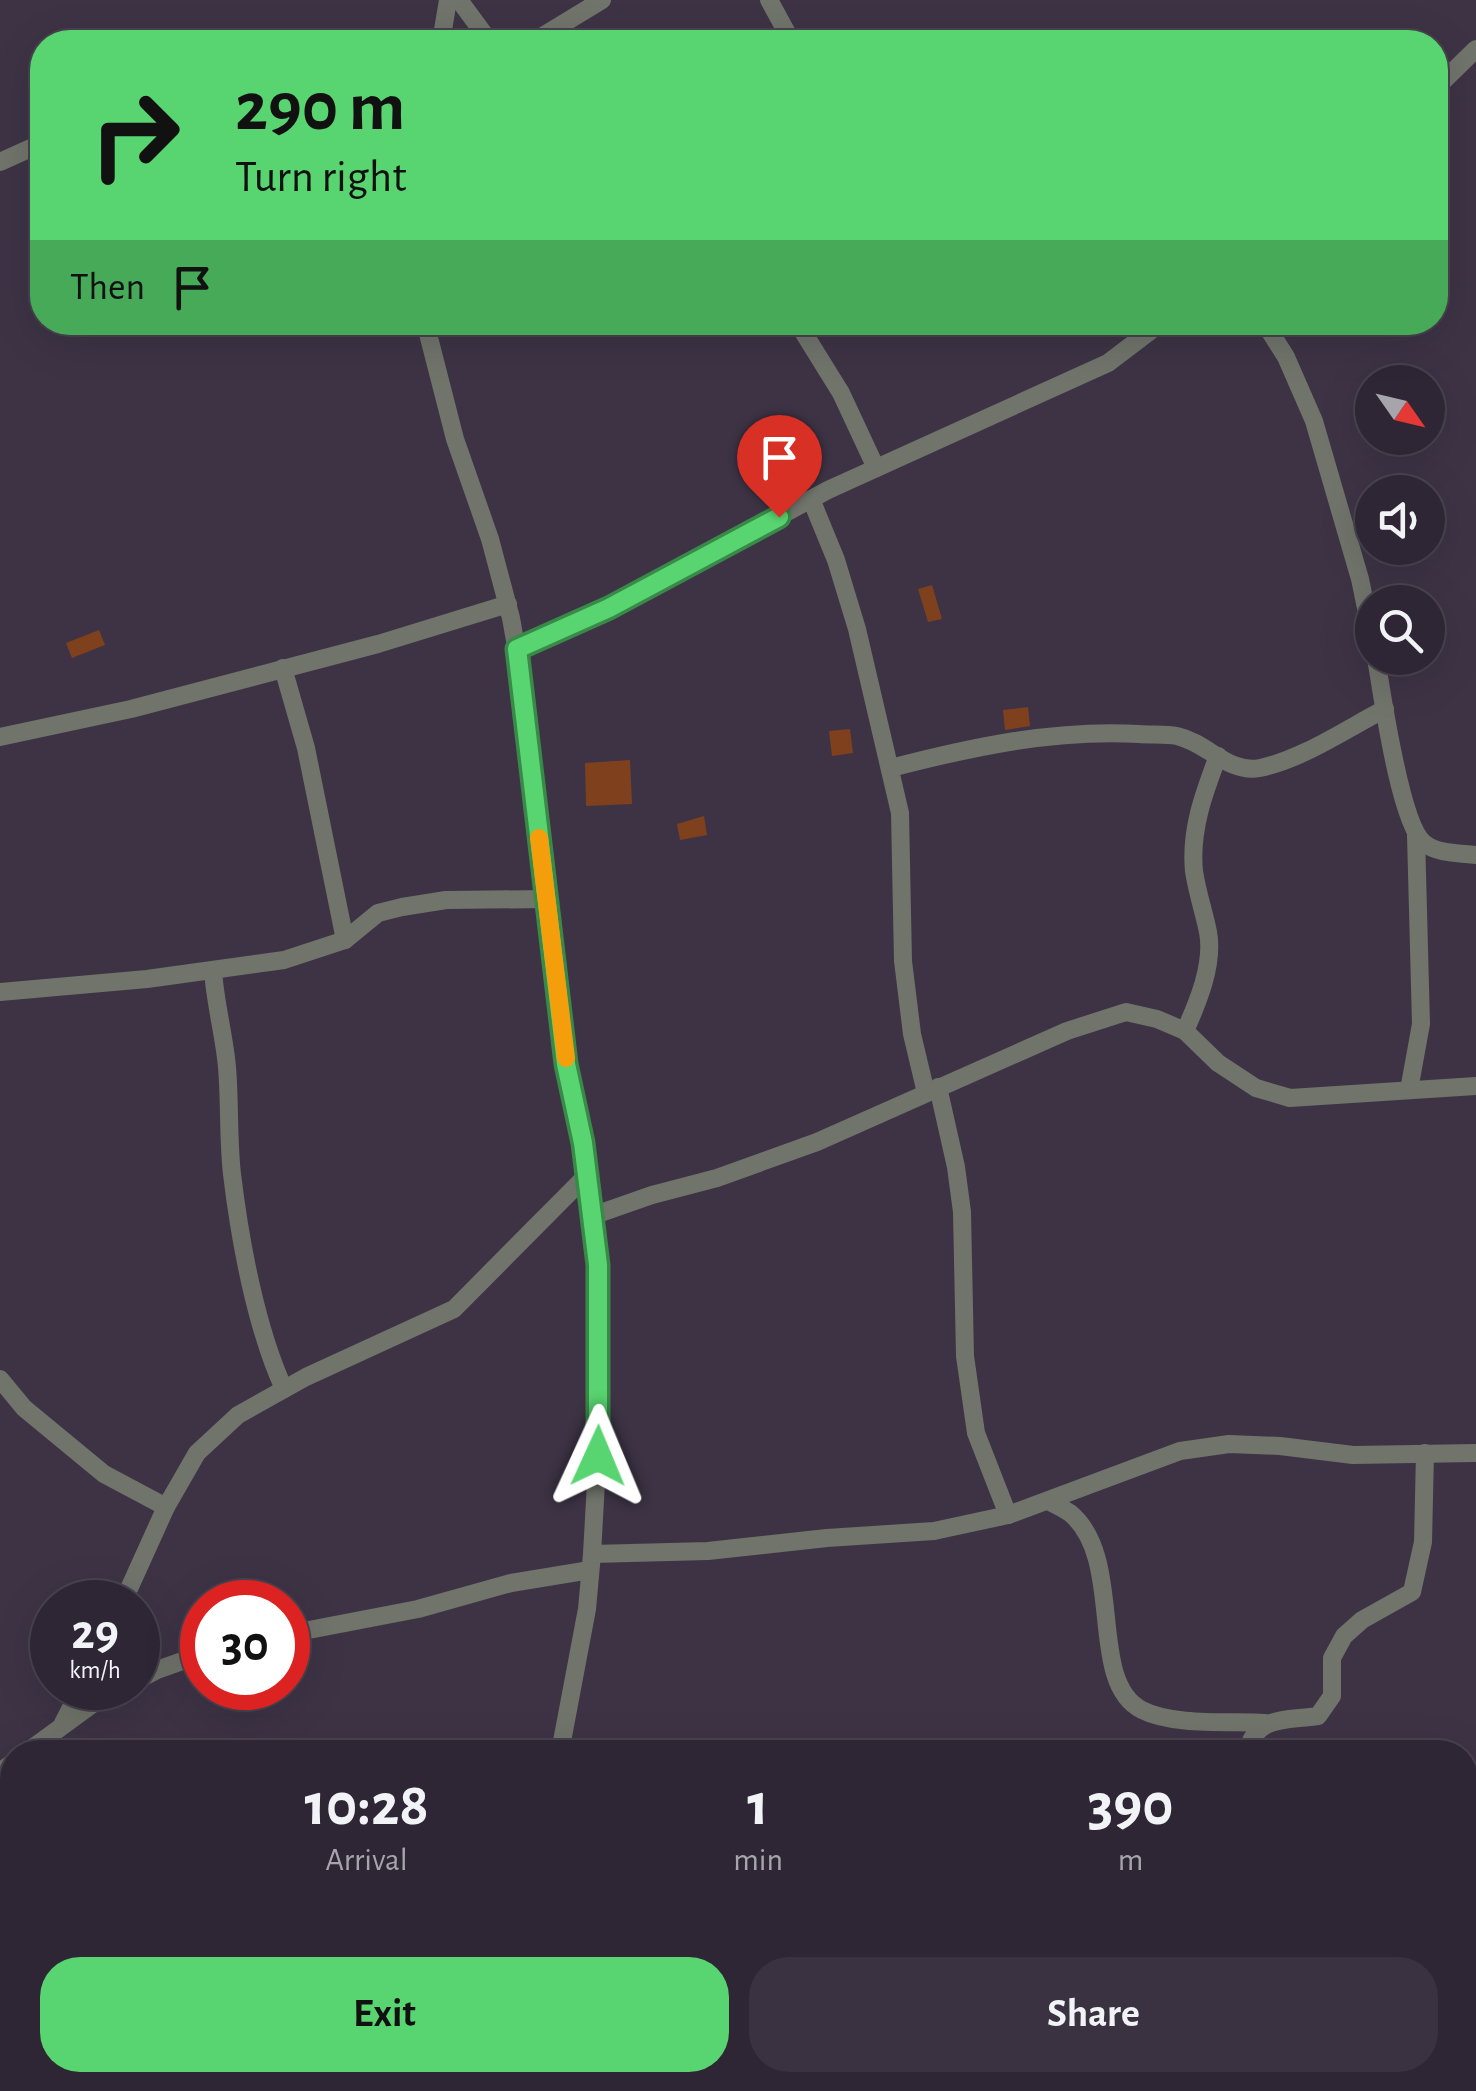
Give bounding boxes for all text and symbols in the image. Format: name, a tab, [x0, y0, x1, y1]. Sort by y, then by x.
icon: right	[70, 70, 200, 200]
text: 290 m	[235, 73, 405, 143]
text: Turn right	[235, 155, 407, 200]
icon: arrive	[165, 260, 220, 315]
text: Then	[70, 269, 145, 307]
north arrow	[1355, 365, 1445, 455]
map controls	[1355, 365, 1445, 675]
pin	[737, 415, 822, 518]
icon: arrive	[752, 430, 807, 485]
button: sound	[1355, 475, 1445, 565]
button: search	[1355, 585, 1445, 675]
position arrow	[546, 1404, 650, 1508]
speed limit sign: 30	[180, 1580, 310, 1710]
text: 29	[71, 1608, 119, 1658]
text: km/h	[69, 1658, 121, 1683]
text: 10:28	[304, 1776, 429, 1836]
text: 1	[747, 1776, 769, 1836]
text: 390	[1087, 1776, 1174, 1836]
text: Arrival	[325, 1844, 408, 1876]
text: min	[733, 1844, 783, 1876]
text: m	[1118, 1844, 1143, 1876]
button: Exit	[40, 1957, 729, 2072]
button: Share	[749, 1957, 1438, 2072]

